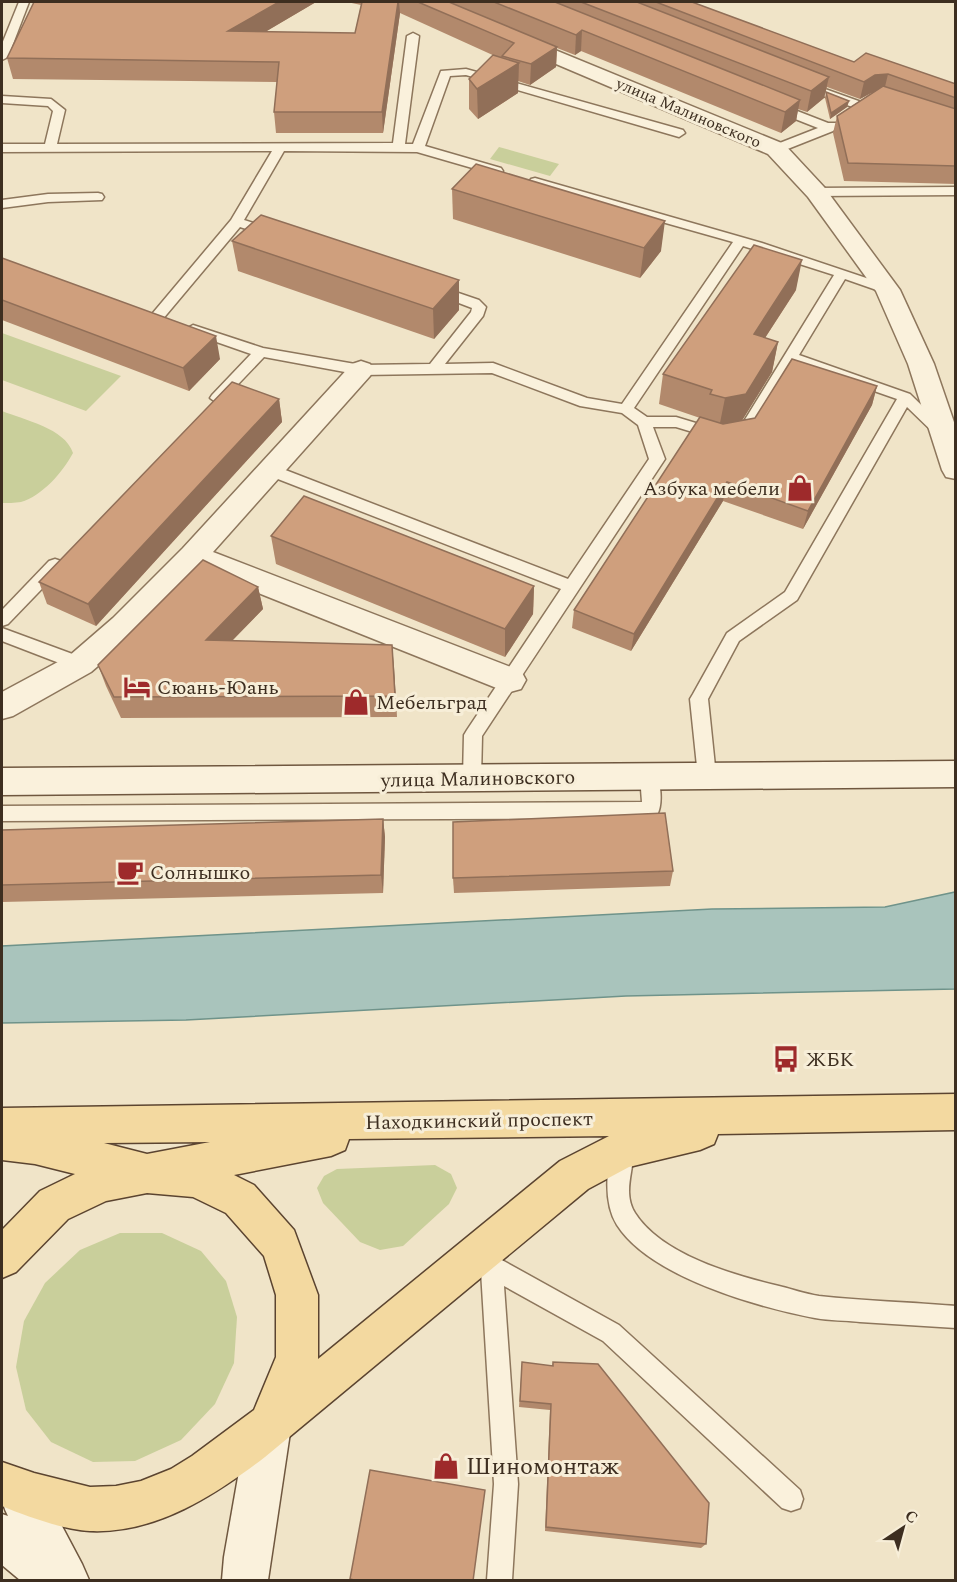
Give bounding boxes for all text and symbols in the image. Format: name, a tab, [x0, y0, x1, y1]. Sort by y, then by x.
street label: улица Малиновского	[611, 71, 765, 154]
shop icon: Азбука мебели	[785, 473, 815, 503]
place label: Азбука мебели	[643, 474, 780, 504]
hotel icon: Сюань-Юань	[122, 672, 152, 702]
place label: Сюань-Юань	[157, 673, 279, 703]
shop icon: Мебельград	[341, 687, 371, 717]
place label: Мебельград	[376, 688, 487, 718]
street label: улица Малиновского	[380, 762, 575, 796]
cafe icon: Солнышко	[115, 857, 145, 887]
place label: Солнышко	[150, 858, 250, 888]
bus stop icon: ЖБК	[771, 1044, 801, 1074]
place label: ЖБК	[806, 1045, 855, 1075]
street label: Находкинский проспект	[365, 1104, 593, 1138]
place label: Шиномонтаж	[466, 1449, 620, 1485]
shop icon: Шиномонтаж	[431, 1451, 461, 1481]
north arrow	[873, 1498, 933, 1558]
text: С	[900, 1504, 923, 1530]

